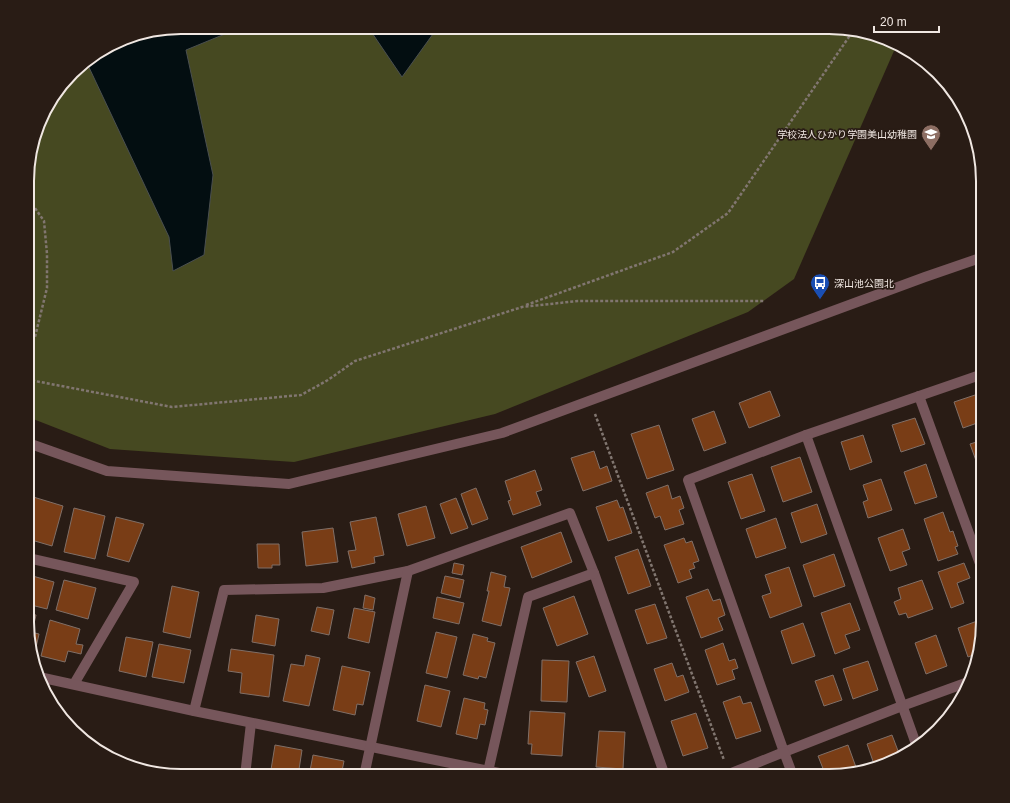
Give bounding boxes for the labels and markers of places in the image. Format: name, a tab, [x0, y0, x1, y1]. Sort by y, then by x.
school or university icon: 学校法人ひかり学園美山幼稚園	[920, 123, 942, 151]
place label: 学校法人ひかり学園美山幼稚園	[777, 129, 917, 140]
bus stop icon: 深山池公園北	[809, 272, 831, 300]
place label: 深山池公園北	[834, 278, 894, 289]

